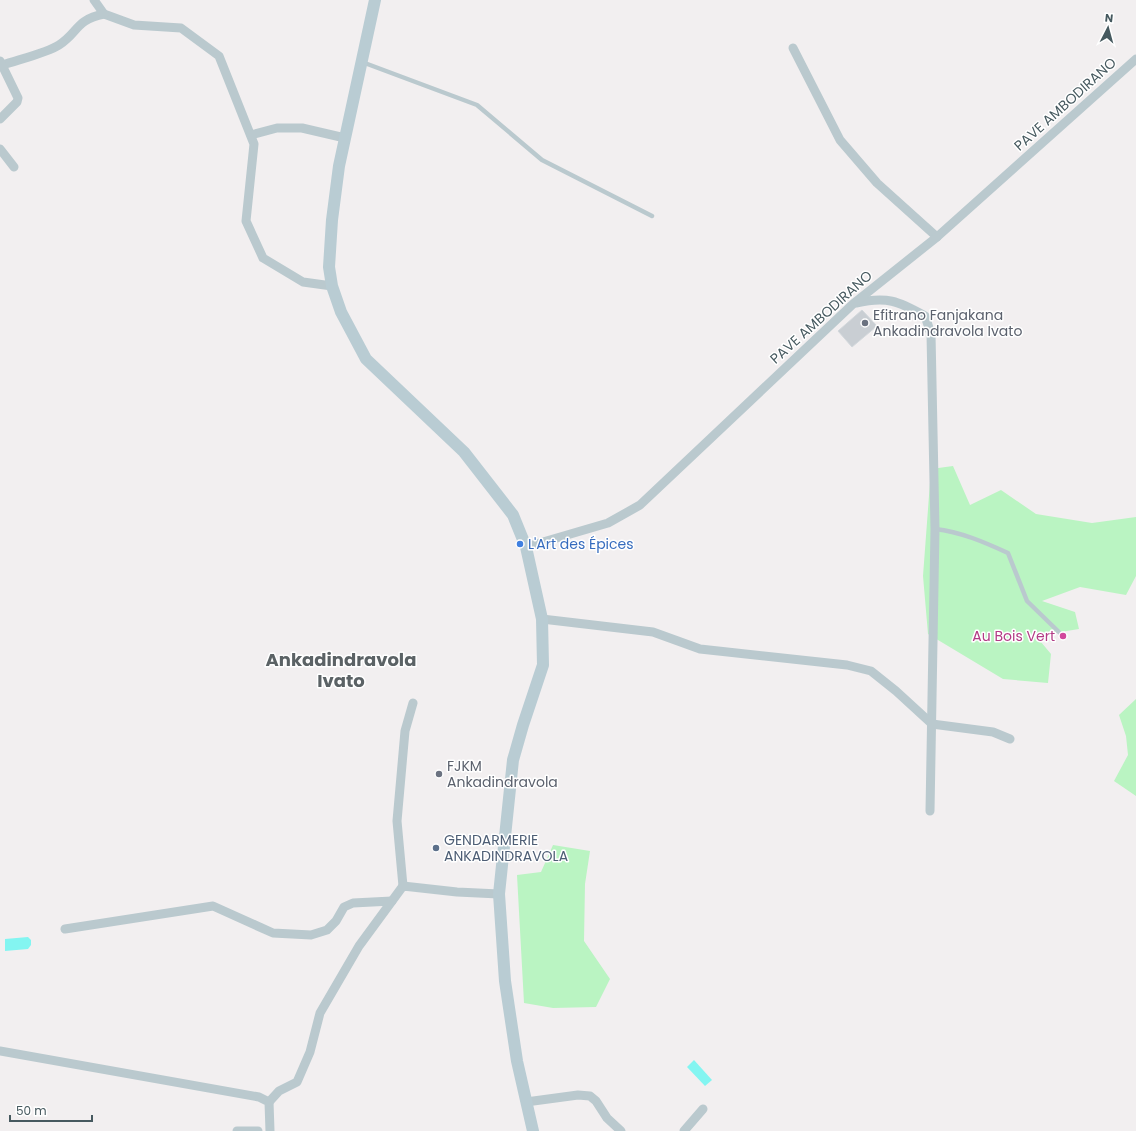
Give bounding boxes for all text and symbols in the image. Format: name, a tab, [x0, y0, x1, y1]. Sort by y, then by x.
north arrow	[1088, 8, 1128, 48]
text: N	[1104, 10, 1114, 26]
street label: PAVE AMBODIRANO	[1010, 53, 1120, 155]
street label: PAVE AMBODIRANO	[766, 266, 876, 368]
place label: Efitrano Fanjakana Ankadindravola Ivato	[873, 305, 1022, 341]
marker: Efitrano Fanjakana Ankadindravola Ivato	[860, 318, 870, 328]
place label: L'Art des Épices	[528, 534, 634, 554]
marker: L'Art des Épices	[515, 539, 525, 549]
place label: Au Bois Vert	[972, 626, 1055, 646]
marker: Au Bois Vert	[1058, 631, 1068, 641]
district label: Ankadindravola Ivato	[266, 647, 416, 693]
place label: FJKM Ankadindravola	[447, 756, 558, 792]
marker: FJKM Ankadindravola	[434, 769, 444, 779]
place label: GENDARMERIE ANKADINDRAVOLA	[444, 830, 568, 866]
marker: GENDARMERIE ANKADINDRAVOLA	[431, 843, 441, 853]
scale bar	[10, 1097, 92, 1123]
text: 50 m	[16, 1102, 47, 1119]

